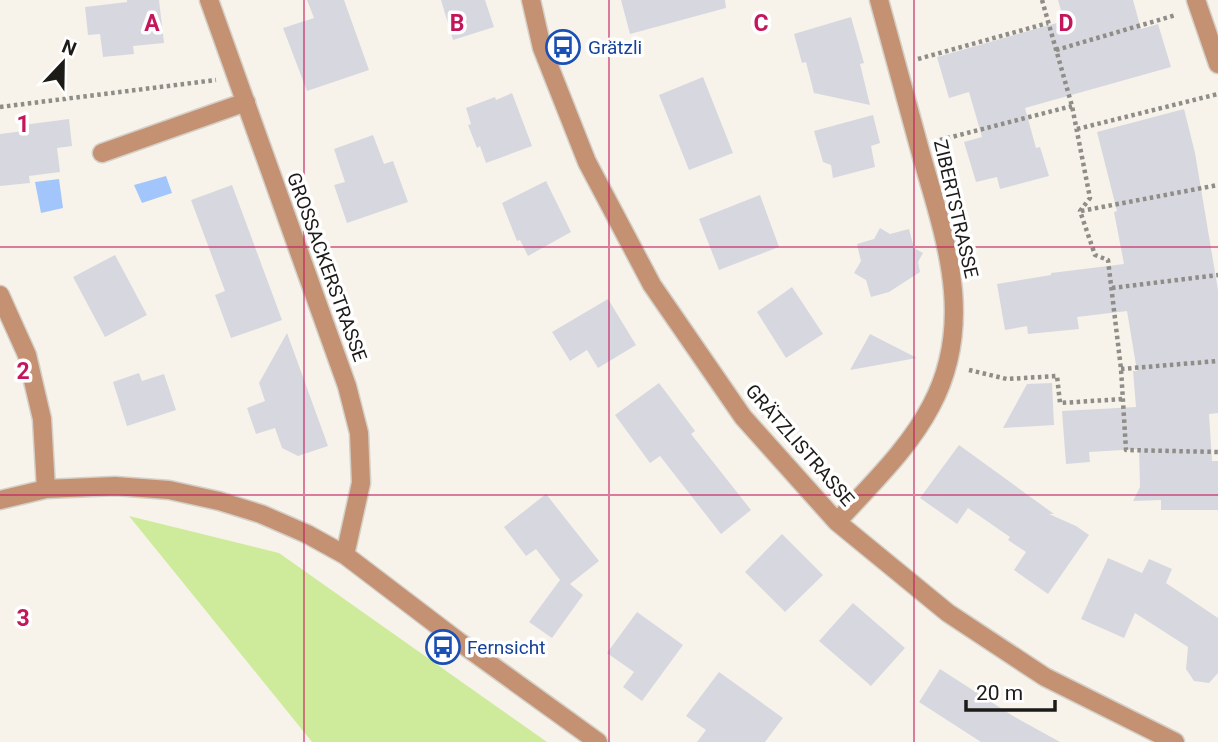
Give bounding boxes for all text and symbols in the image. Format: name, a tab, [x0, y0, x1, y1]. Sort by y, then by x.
text: A	[144, 10, 160, 37]
text: B	[450, 10, 464, 37]
text: C	[753, 10, 769, 37]
text: D	[1059, 10, 1073, 37]
north arrow	[28, 28, 98, 98]
bus stop icon: Grätzli	[544, 28, 582, 66]
text: N	[59, 35, 80, 61]
place label: Grätzli	[588, 36, 642, 59]
text: 1	[16, 111, 30, 138]
street label: ZIBERTSTRASSE	[929, 138, 983, 281]
street label: GROSSACKERSTRASSE	[282, 169, 372, 365]
text: 2	[16, 358, 30, 385]
street label: GRÄTZLISTRASSE	[741, 379, 859, 511]
text: 3	[16, 605, 30, 632]
bus stop icon: Fernsicht	[424, 628, 462, 666]
place label: Fernsicht	[467, 636, 545, 659]
scale bar	[966, 668, 1055, 712]
text: 20 m	[976, 681, 1023, 705]

